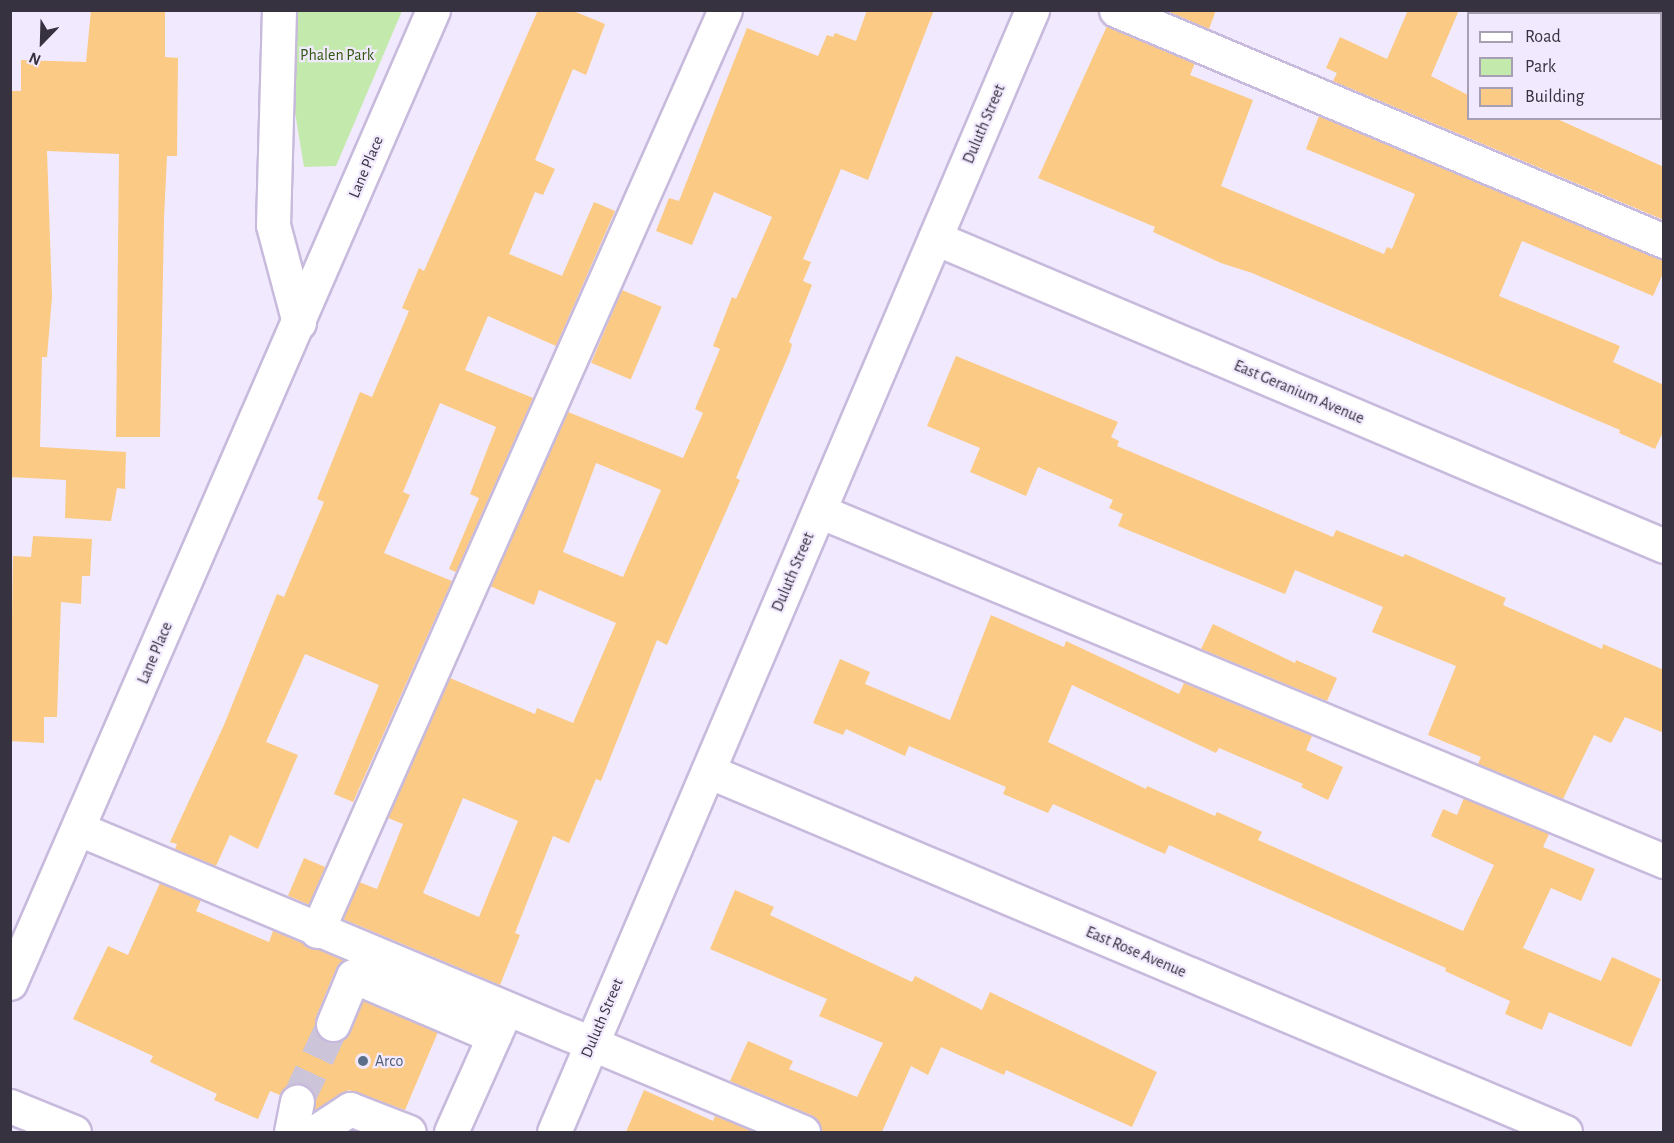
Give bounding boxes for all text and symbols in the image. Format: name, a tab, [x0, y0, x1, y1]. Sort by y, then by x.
north arrow	[12, 12, 72, 72]
legend	[1467, 12, 1662, 120]
text: Road	[1525, 28, 1561, 46]
park label: Phalen Park	[300, 45, 374, 65]
text: N	[27, 49, 43, 68]
text: Park	[1525, 58, 1556, 76]
street label: Duluth Street	[959, 81, 1009, 167]
text: Building	[1525, 88, 1584, 106]
street label: Lane Place	[344, 133, 388, 201]
street label: East Geranium Avenue	[1231, 356, 1367, 428]
street label: Duluth Street	[768, 529, 818, 615]
street label: Lane Place	[133, 619, 177, 687]
street label: East Rose Avenue	[1083, 922, 1189, 982]
street label: Duluth Street	[577, 975, 627, 1061]
place label: Arco	[375, 1051, 403, 1071]
marker: Arco	[356, 1054, 370, 1068]

